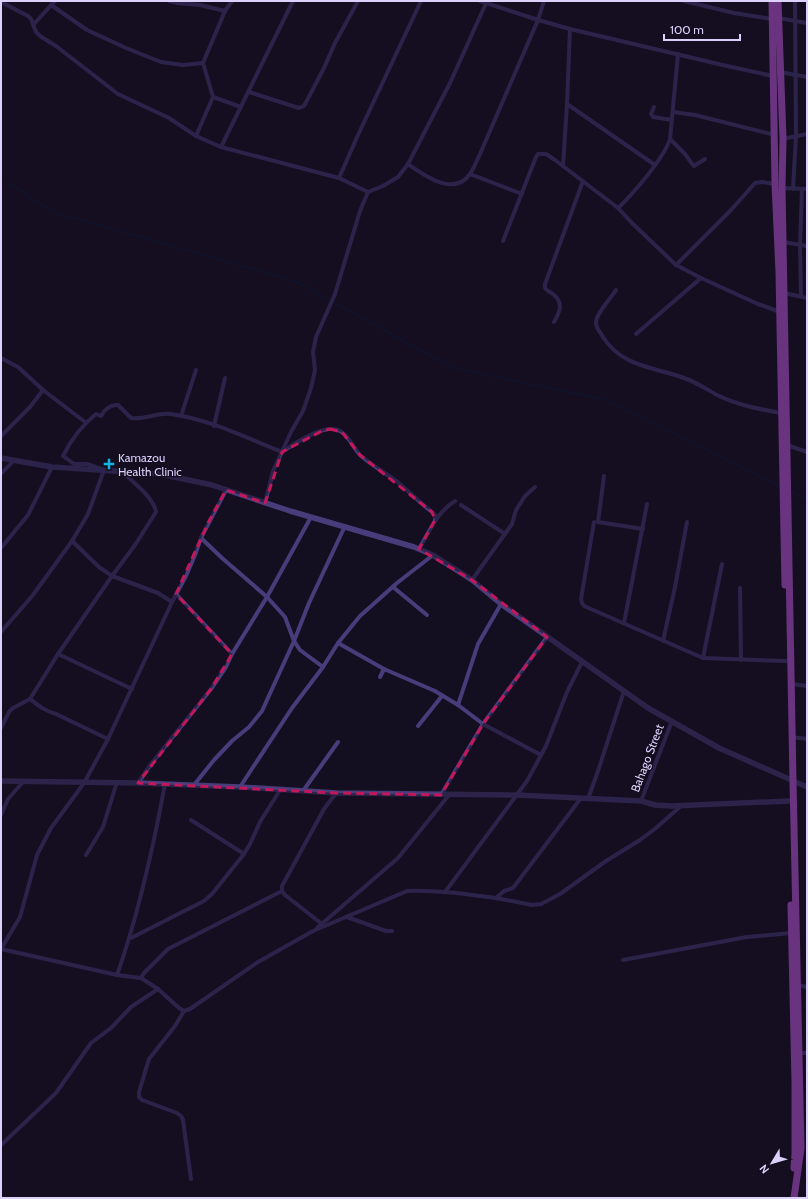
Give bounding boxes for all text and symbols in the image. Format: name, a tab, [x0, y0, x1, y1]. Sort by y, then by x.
scale bar	[664, 16, 740, 42]
text: 100 m	[670, 22, 704, 37]
place label: Kamazou Health Clinic	[118, 450, 182, 479]
marker: Kamazou Health Clinic	[103, 458, 115, 470]
street label: Bahago Street	[627, 722, 667, 794]
north arrow	[752, 1143, 792, 1183]
text: N	[756, 1162, 772, 1177]

